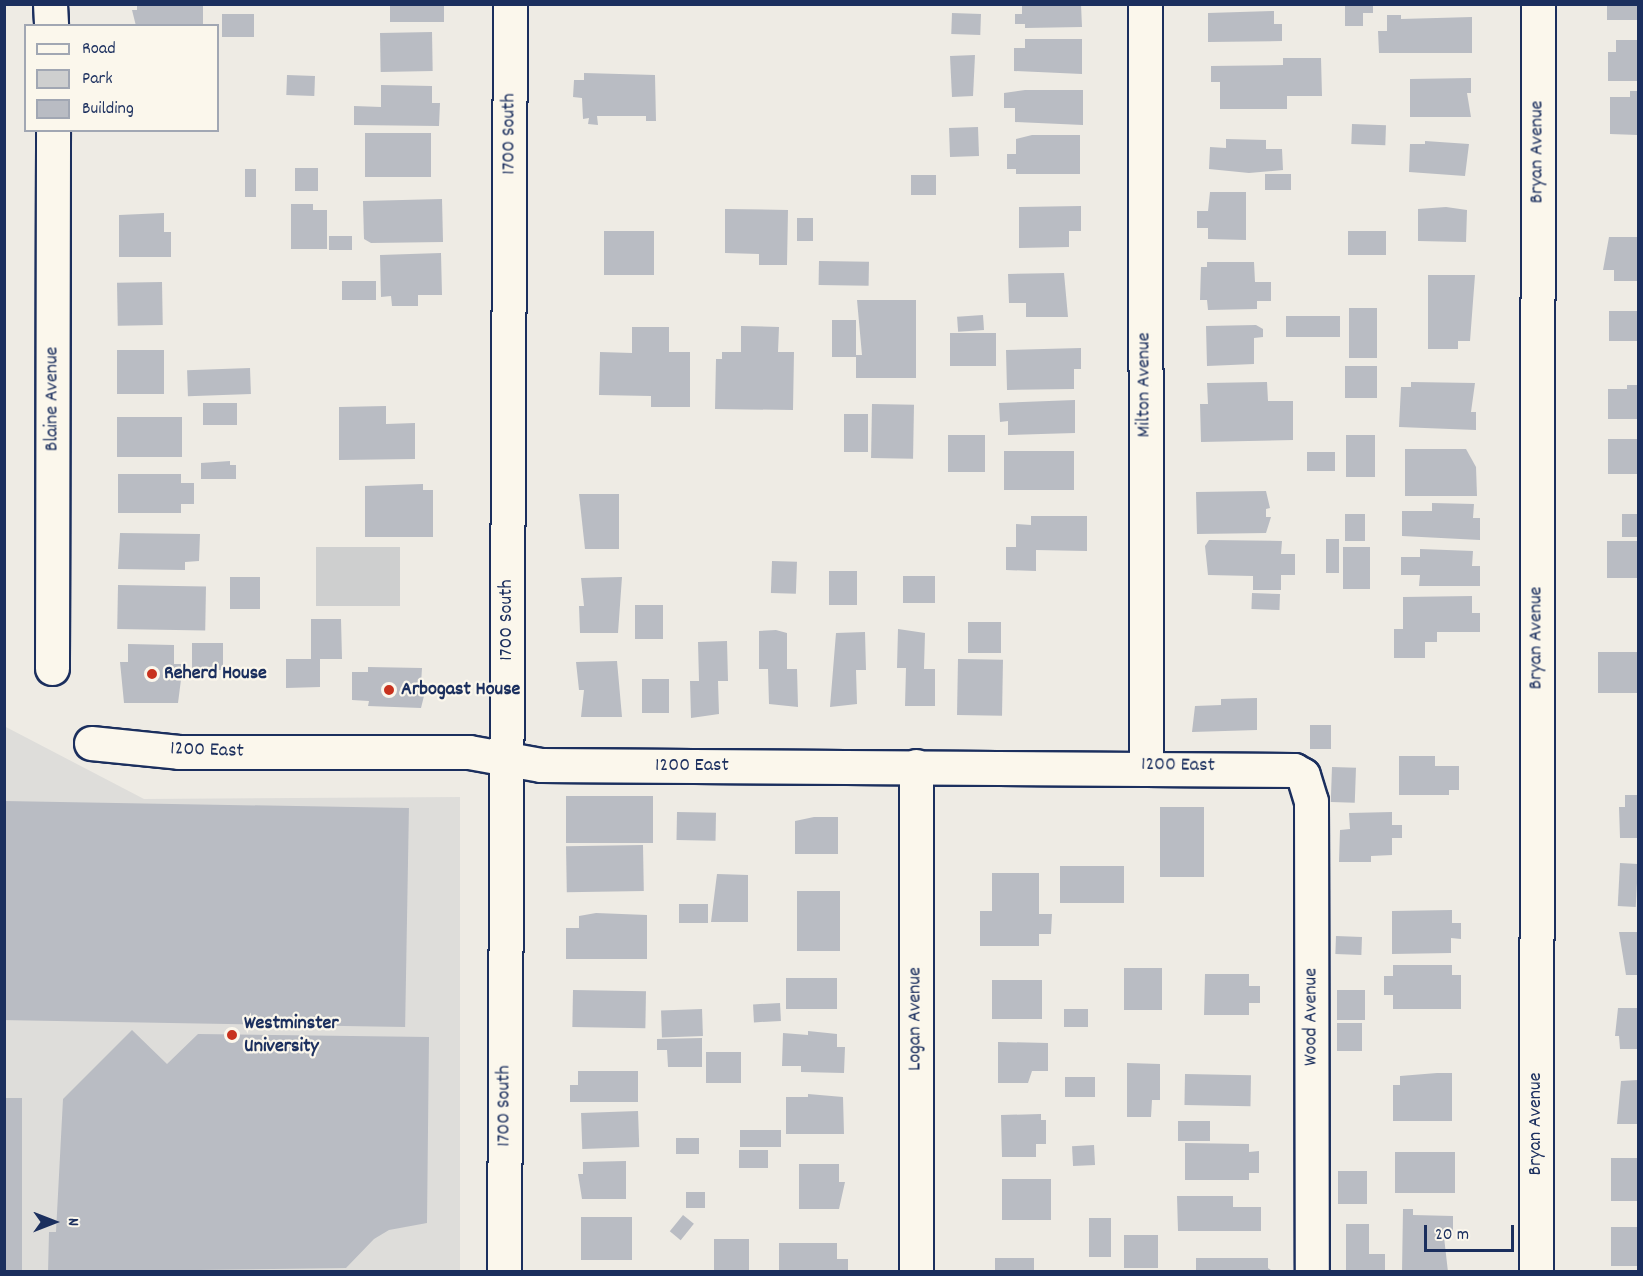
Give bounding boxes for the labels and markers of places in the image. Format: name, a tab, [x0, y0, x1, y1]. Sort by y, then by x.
place label: Reherd House	[164, 662, 267, 686]
marker: Reherd House	[145, 667, 159, 681]
place label: Arbogast House	[401, 678, 520, 702]
marker: Arbogast House	[382, 683, 396, 697]
place label: Westminster University	[244, 1012, 339, 1059]
marker: Westminster University	[225, 1028, 239, 1042]

